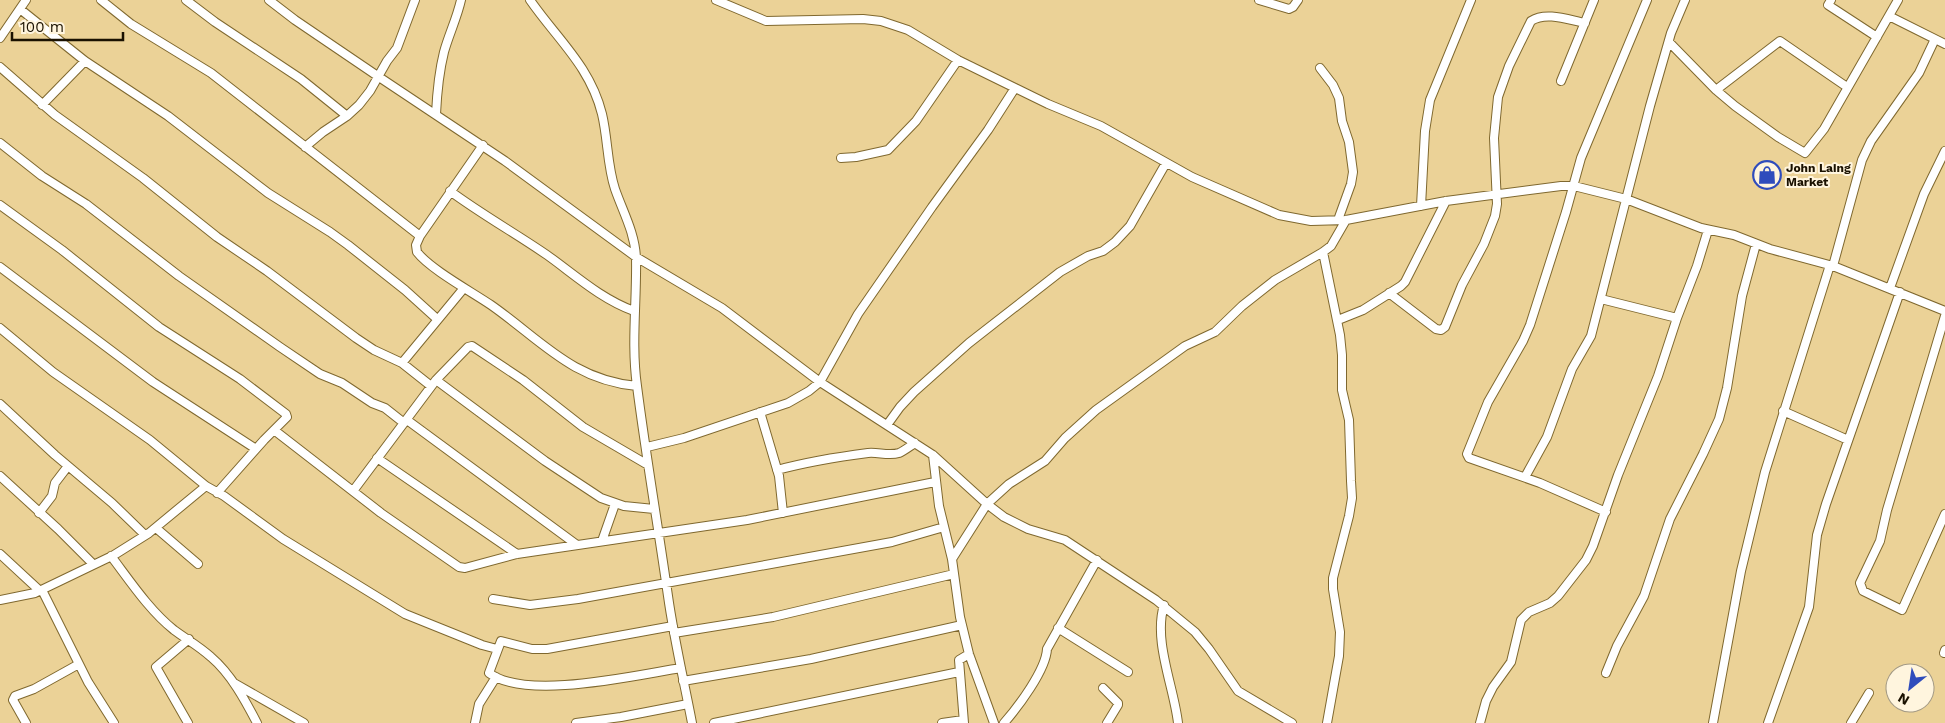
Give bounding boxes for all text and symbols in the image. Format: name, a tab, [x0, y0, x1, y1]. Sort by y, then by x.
scale bar	[12, 10, 124, 42]
text: 100 m	[20, 18, 64, 36]
shop icon: John Laing Market	[1752, 160, 1782, 190]
place label: John Laing Market	[1786, 161, 1851, 189]
north arrow	[1885, 663, 1935, 713]
text: N	[1895, 690, 1912, 709]

